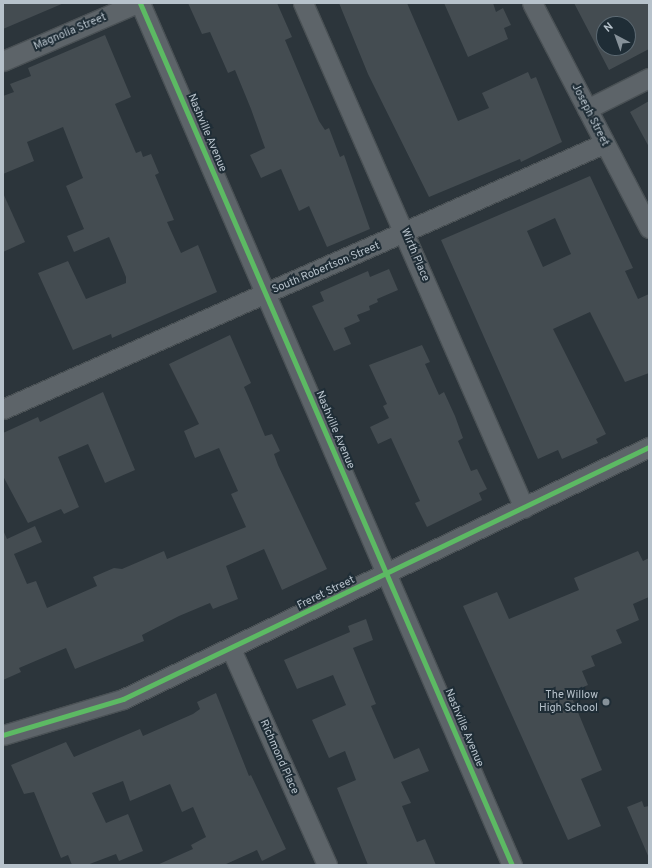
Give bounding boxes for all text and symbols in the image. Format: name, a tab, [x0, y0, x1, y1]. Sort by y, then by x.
street label: Magnolia Street	[32, 11, 108, 53]
north arrow	[596, 16, 636, 56]
text: N	[601, 20, 616, 36]
street label: Joseph Street	[569, 82, 611, 148]
street label: Nashville Avenue	[185, 92, 229, 174]
street label: Wirth Place	[398, 226, 432, 284]
street label: South Robertson Street	[270, 239, 382, 297]
street label: Nashville Avenue	[313, 389, 357, 471]
street label: Freret Street	[295, 573, 357, 613]
street label: Nashville Avenue	[442, 687, 486, 769]
place label: The Willow High School	[539, 689, 598, 715]
marker: The Willow High School	[601, 697, 611, 707]
street label: Richmond Place	[257, 718, 301, 796]

